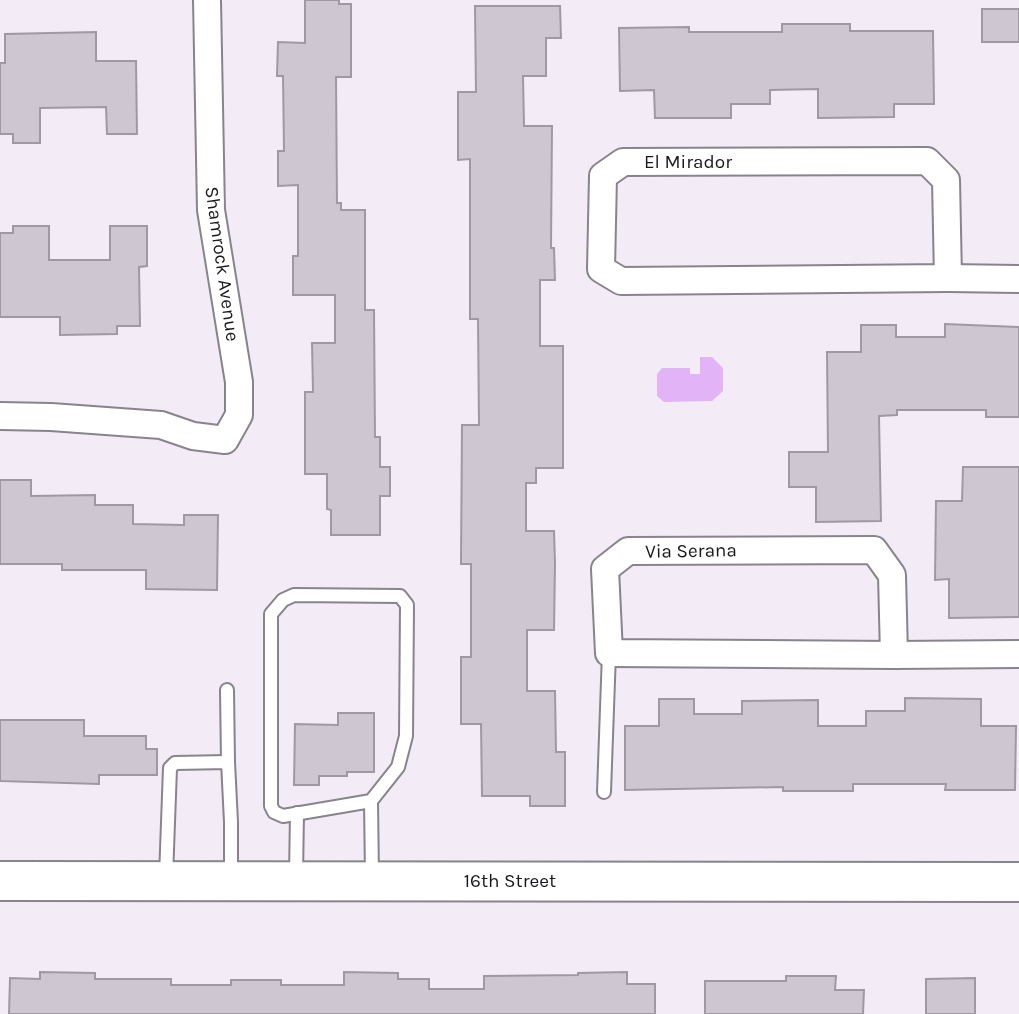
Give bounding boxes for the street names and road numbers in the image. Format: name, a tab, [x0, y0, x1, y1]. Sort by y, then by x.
street label: El Mirador	[644, 151, 732, 173]
street label: Shamrock Avenue	[200, 185, 244, 343]
street label: Via Serana	[645, 539, 737, 563]
street label: 16th Street	[464, 870, 556, 892]

